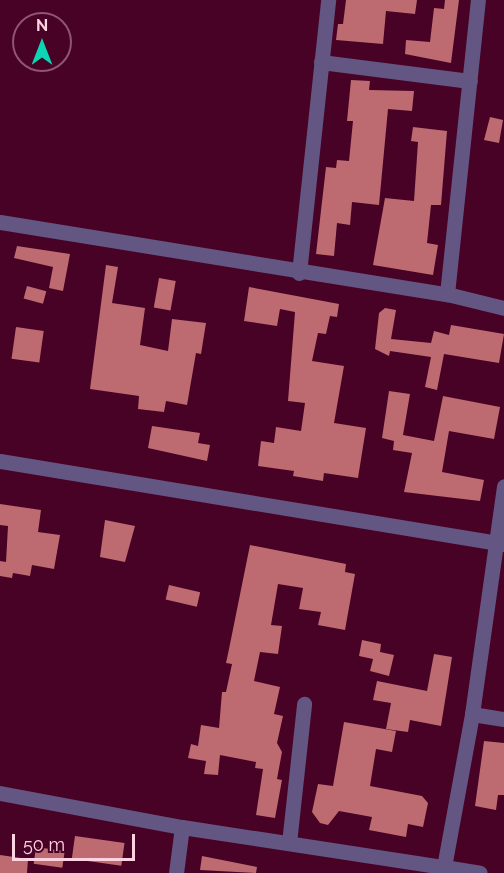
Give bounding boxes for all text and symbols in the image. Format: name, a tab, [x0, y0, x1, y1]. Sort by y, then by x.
north arrow	[12, 12, 72, 72]
text: N	[36, 16, 48, 35]
scale bar	[15, 822, 138, 860]
text: 50 m	[23, 834, 65, 855]

